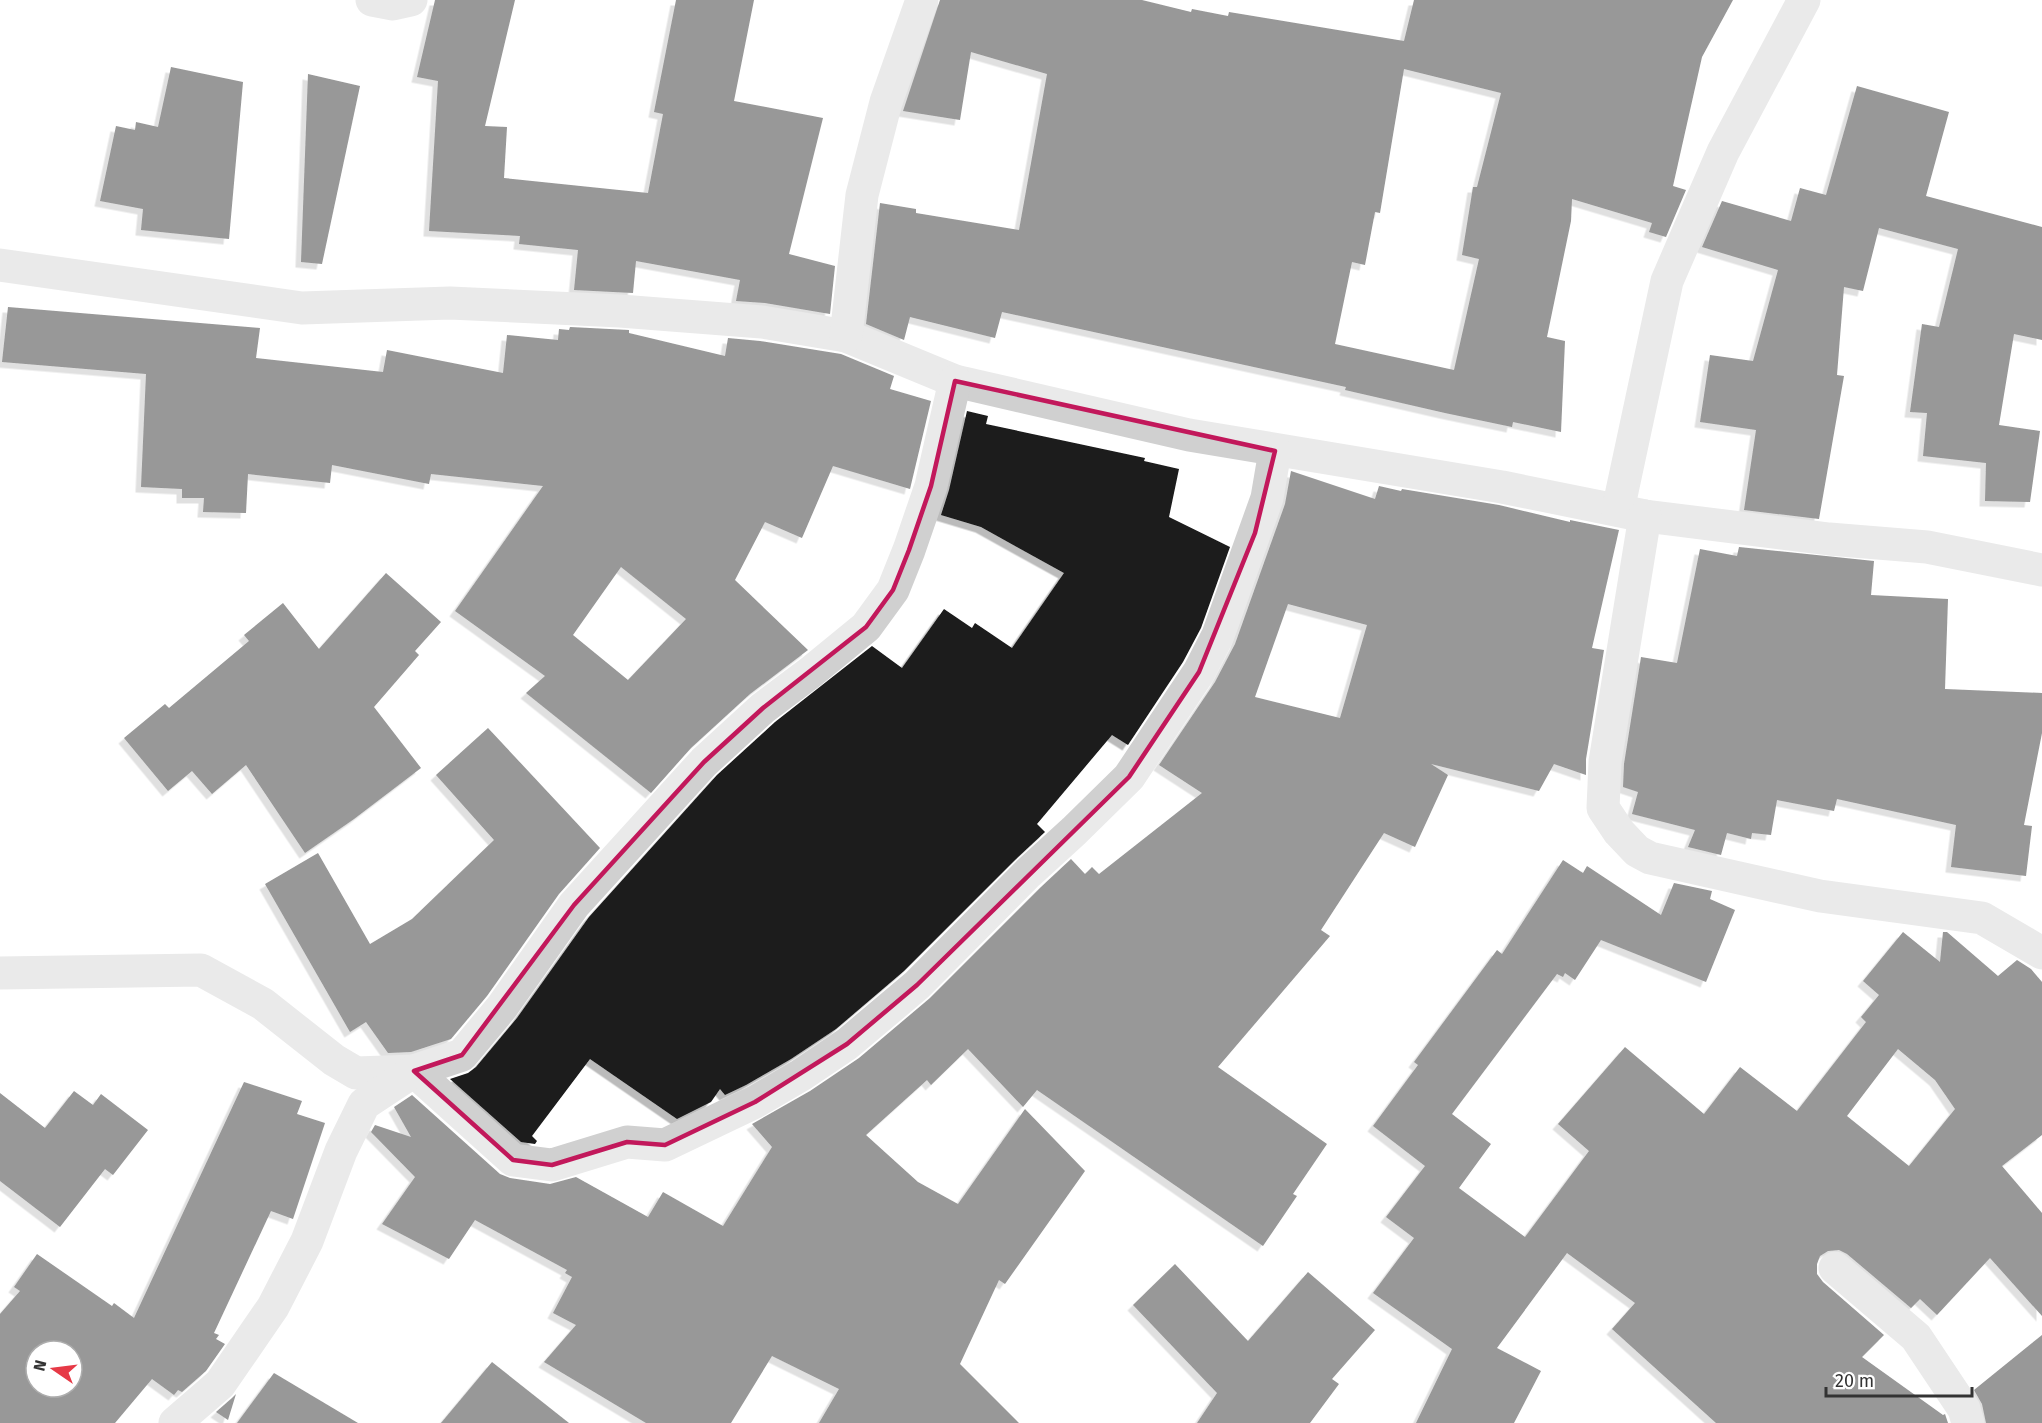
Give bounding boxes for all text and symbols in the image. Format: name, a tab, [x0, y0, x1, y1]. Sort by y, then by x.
north arrow	[24, 1339, 84, 1399]
text: N	[29, 1358, 50, 1373]
scale bar	[1826, 1360, 1972, 1398]
text: 20 m	[1835, 1370, 1874, 1392]

